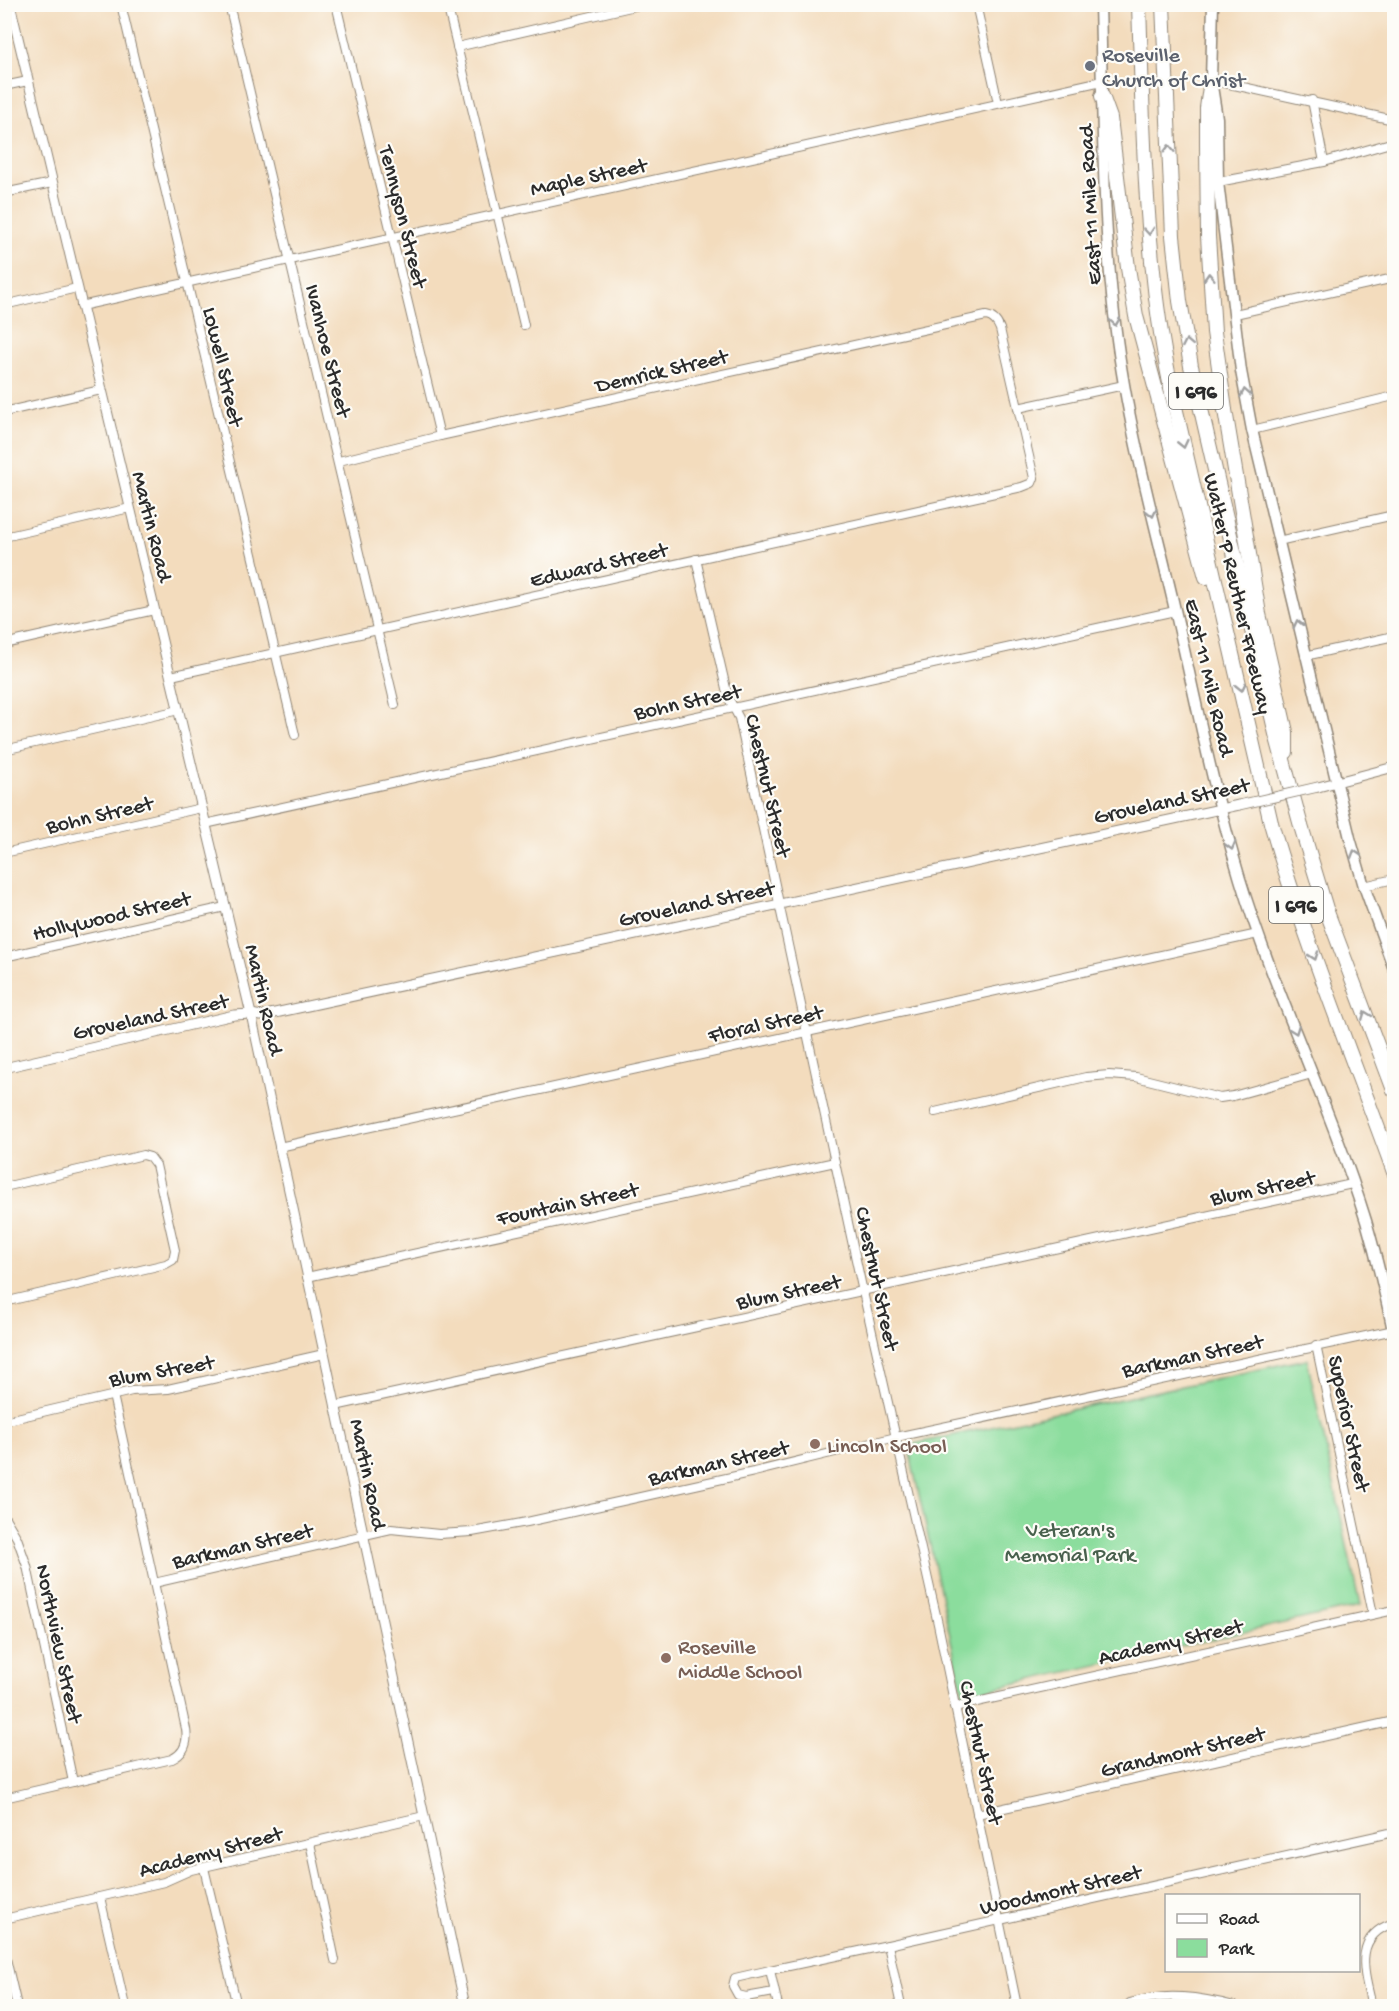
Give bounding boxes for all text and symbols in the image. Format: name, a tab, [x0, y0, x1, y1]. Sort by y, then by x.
place label: Roseville Church of Christ	[1102, 44, 1247, 95]
marker: Roseville Church of Christ	[1083, 59, 1097, 73]
street label: East 11 Mile Road	[1075, 122, 1109, 286]
street label: Tennyson Street	[370, 141, 432, 293]
one-way arrow	[1163, 145, 1175, 154]
street label: Maple Street	[528, 153, 651, 204]
one-way arrow	[1142, 226, 1155, 235]
one-way arrow	[1203, 273, 1216, 282]
street label: Ivanhoe Street	[297, 282, 356, 422]
street label: Lowell Street	[195, 305, 248, 431]
one-way arrow	[1108, 318, 1120, 327]
one-way arrow	[1181, 339, 1194, 349]
street label: Demrick Street	[591, 345, 733, 401]
road number: I 696	[1169, 373, 1223, 409]
one-way arrow	[1239, 388, 1252, 398]
one-way arrow	[1176, 438, 1189, 448]
street label: Martin Road	[124, 469, 177, 587]
street label: Walter P Reuther Freeway	[1196, 471, 1277, 717]
one-way arrow	[1145, 508, 1158, 518]
street label: Edward Street	[528, 538, 672, 595]
street label: East 11 Mile Road	[1176, 597, 1238, 761]
one-way arrow	[1292, 619, 1305, 629]
street label: Bohn Street	[631, 679, 746, 728]
one-way arrow	[1233, 682, 1246, 692]
street label: Chestnut Street	[737, 712, 796, 862]
street label: Groveland Street	[1092, 773, 1254, 832]
street label: Bohn Street	[43, 792, 158, 842]
one-way arrow	[1224, 841, 1237, 851]
one-way arrow	[1350, 849, 1362, 860]
street label: Groveland Street	[617, 876, 779, 935]
street label: Hollywood Street	[30, 887, 195, 949]
road number: I 696	[1269, 887, 1323, 923]
street label: Martin Road	[237, 942, 288, 1060]
one-way arrow	[1306, 950, 1319, 961]
street label: Groveland Street	[71, 989, 233, 1048]
street label: Floral Street	[705, 1001, 827, 1051]
one-way arrow	[1361, 1010, 1374, 1021]
one-way arrow	[1288, 1024, 1300, 1035]
street label: Blum Street	[1207, 1166, 1319, 1214]
street label: Fountain Street	[494, 1178, 643, 1234]
street label: Chestnut Street	[847, 1205, 903, 1355]
street label: Blum Street	[733, 1270, 845, 1318]
street label: Barkman Street	[1119, 1330, 1268, 1386]
street label: Blum Street	[106, 1351, 218, 1395]
street label: Superior Street	[1320, 1353, 1375, 1496]
street label: Martin Road	[342, 1417, 391, 1535]
place label: Lincoln School	[827, 1435, 947, 1461]
street label: Barkman Street	[645, 1436, 794, 1494]
marker: Lincoln School	[808, 1437, 822, 1451]
street label: Barkman Street	[169, 1519, 318, 1577]
park label: Veteran's Memorial Park	[1005, 1519, 1137, 1570]
street label: Northview Street	[28, 1562, 87, 1727]
street label: Academy Street	[1096, 1614, 1248, 1673]
place label: Roseville Middle School	[678, 1636, 803, 1687]
marker: Roseville Middle School	[659, 1651, 673, 1665]
street label: Chestnut Street	[951, 1679, 1007, 1829]
street label: Grandmont Street	[1098, 1722, 1269, 1785]
street label: Academy Street	[137, 1822, 287, 1885]
street label: Woodmont Street	[978, 1860, 1146, 1923]
legend	[1165, 1894, 1360, 1972]
text: Road	[1219, 1910, 1260, 1931]
text: Park	[1218, 1940, 1255, 1961]

